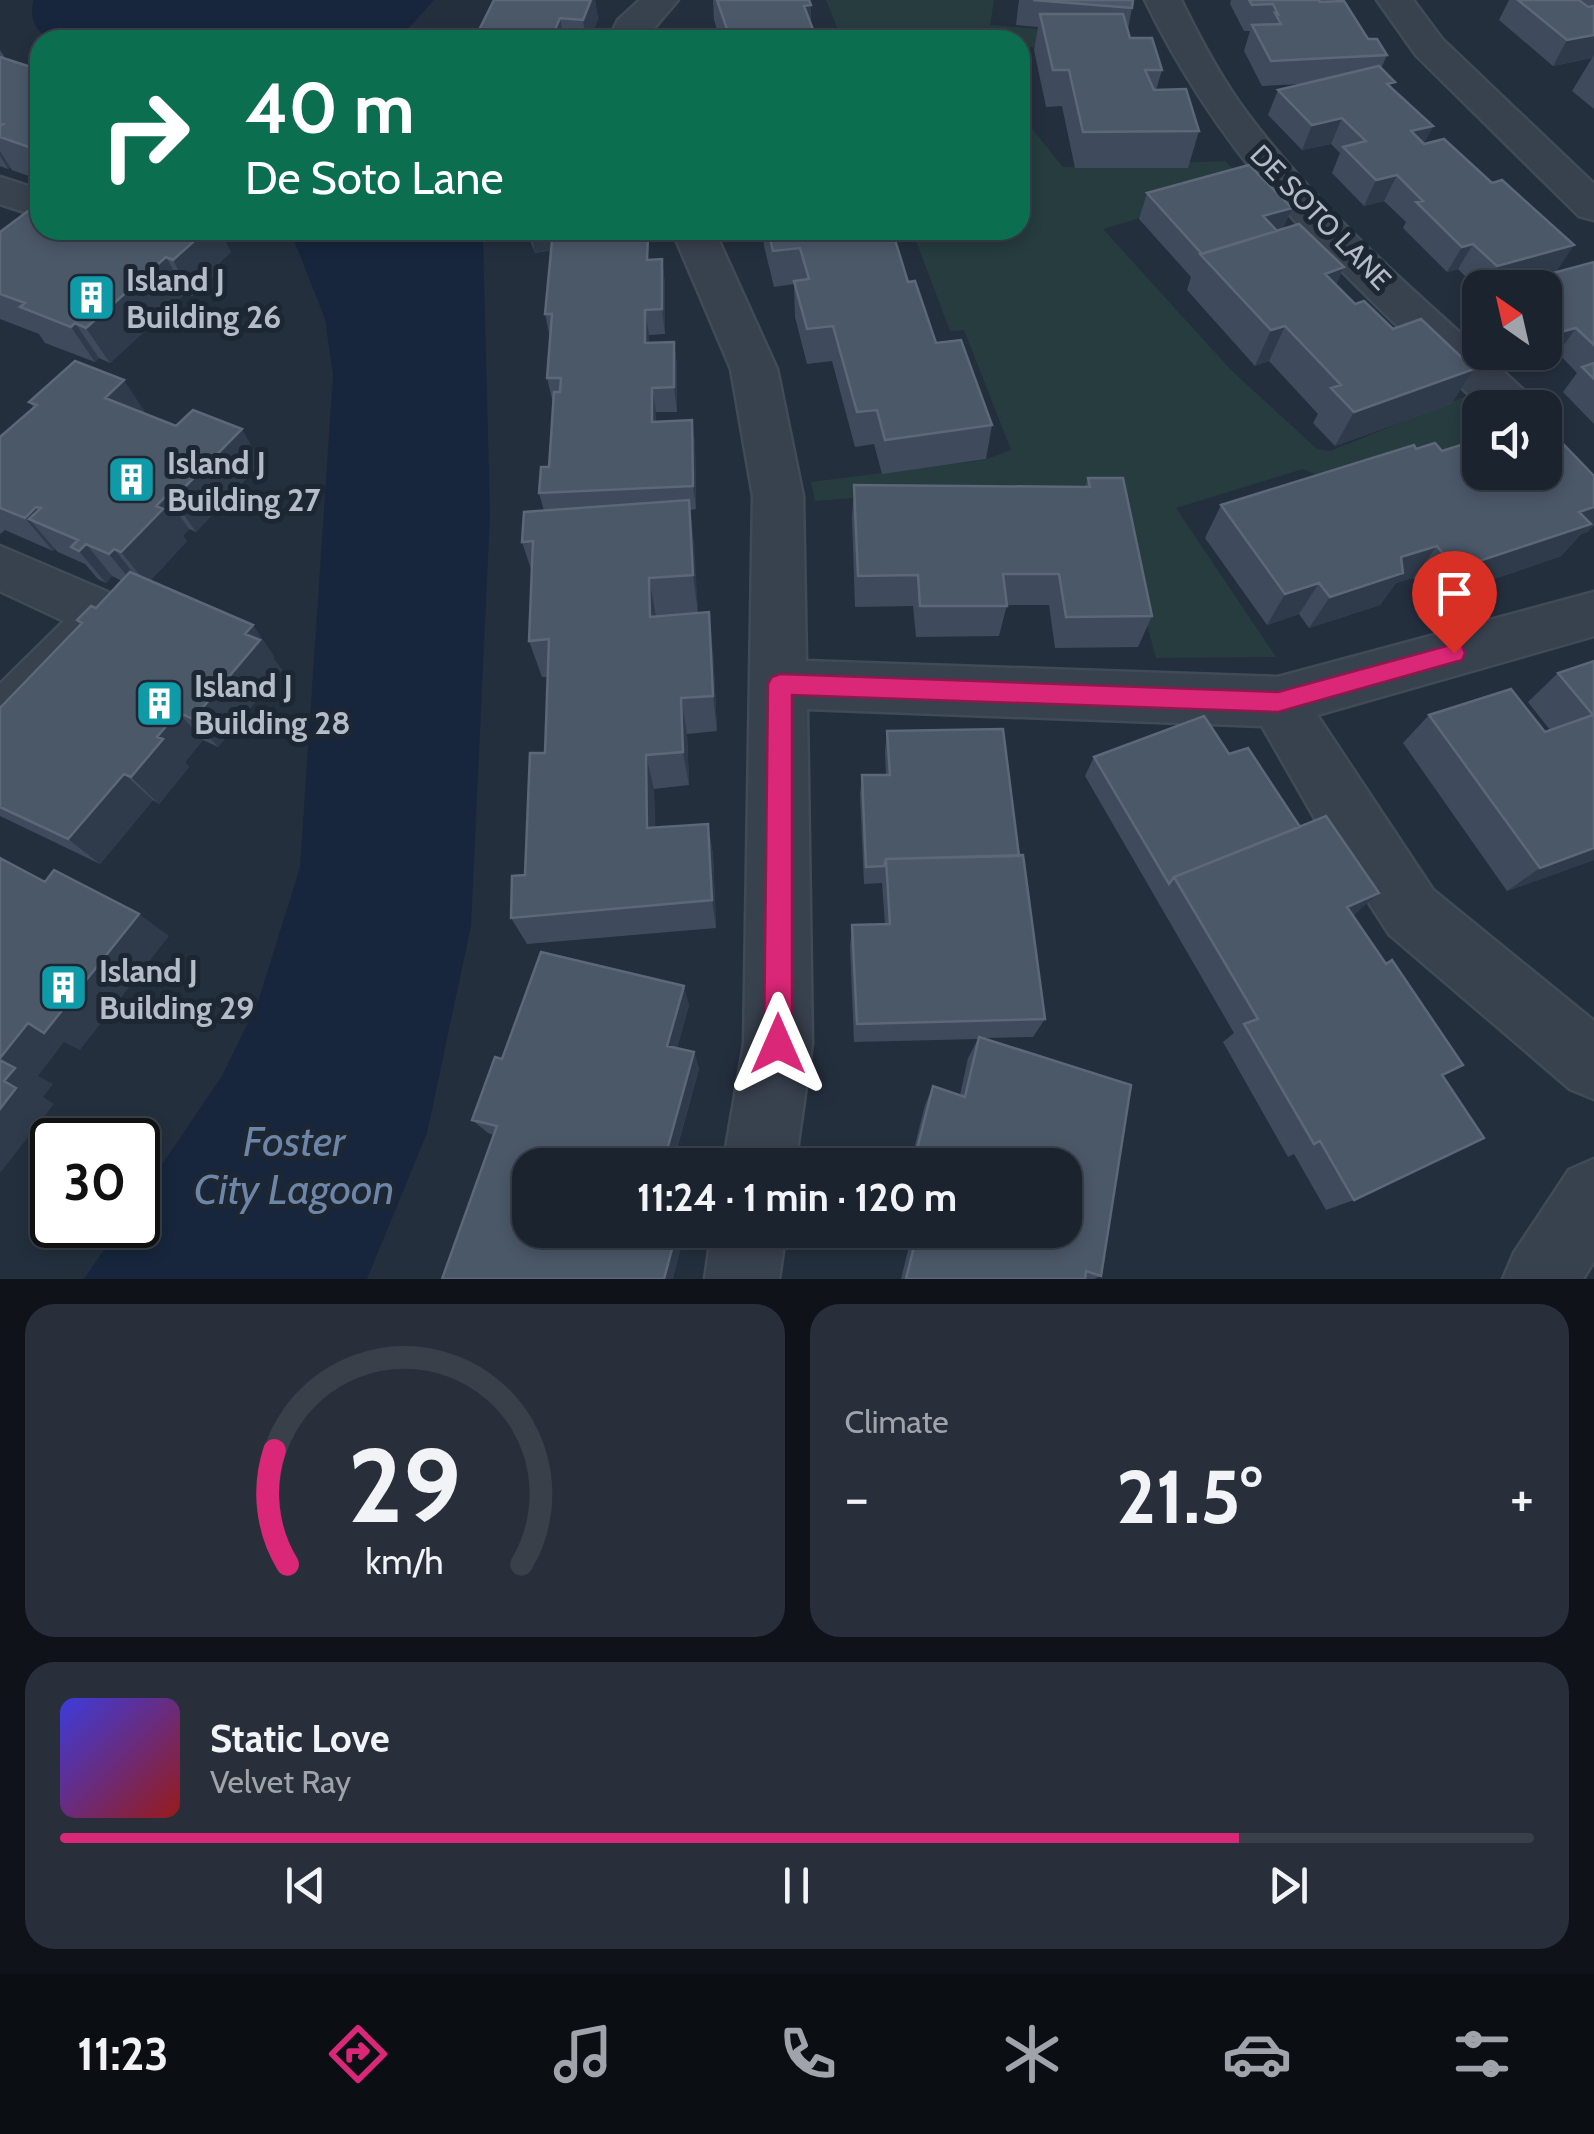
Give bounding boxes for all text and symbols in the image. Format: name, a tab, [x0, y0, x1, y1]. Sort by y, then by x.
text: 40 m	[245, 65, 414, 151]
icon: right	[80, 70, 210, 200]
street label: DE SOTO LANE	[1243, 138, 1399, 296]
text: De Soto Lane	[245, 151, 504, 205]
place label: Island J Building 26	[126, 260, 281, 336]
north arrow	[1462, 270, 1562, 370]
map controls	[1462, 270, 1562, 490]
building icon: Island J Building 26	[65, 271, 117, 323]
button: sound	[1462, 390, 1562, 490]
place label: Island J Building 27	[167, 443, 321, 519]
building icon: Island J Building 27	[106, 454, 158, 506]
pin	[1412, 551, 1497, 654]
icon: arrive	[1427, 566, 1482, 621]
place label: Island J Building 28	[194, 666, 351, 742]
building icon: Island J Building 28	[133, 677, 185, 729]
place label: Island J Building 29	[99, 951, 254, 1027]
building icon: Island J Building 29	[38, 962, 90, 1014]
position arrow	[726, 992, 830, 1096]
water label: Foster City Lagoon	[194, 1115, 394, 1215]
speed limit sign: 30	[30, 1118, 160, 1248]
text: 11:24 · 1 min · 120 m	[637, 1174, 957, 1221]
text: Climate	[845, 1402, 949, 1441]
text: 29	[348, 1422, 461, 1548]
text: 21.5°	[1116, 1451, 1262, 1542]
text: −	[845, 1464, 869, 1531]
text: +	[1510, 1464, 1534, 1531]
text: km/h	[366, 1540, 444, 1583]
text: Static Love	[210, 1715, 389, 1762]
text: Velvet Ray	[210, 1762, 351, 1801]
icon: previous	[278, 1858, 333, 1913]
icon: pause	[769, 1858, 824, 1913]
icon: next	[1261, 1858, 1316, 1913]
icon: directions	[323, 2019, 393, 2089]
icon: music	[548, 2019, 618, 2089]
icon: phone	[773, 2019, 843, 2089]
icon: climate	[997, 2019, 1067, 2089]
icon: car	[1222, 2019, 1292, 2089]
icon: filters	[1447, 2019, 1517, 2089]
text: 11:23	[77, 2027, 169, 2081]

